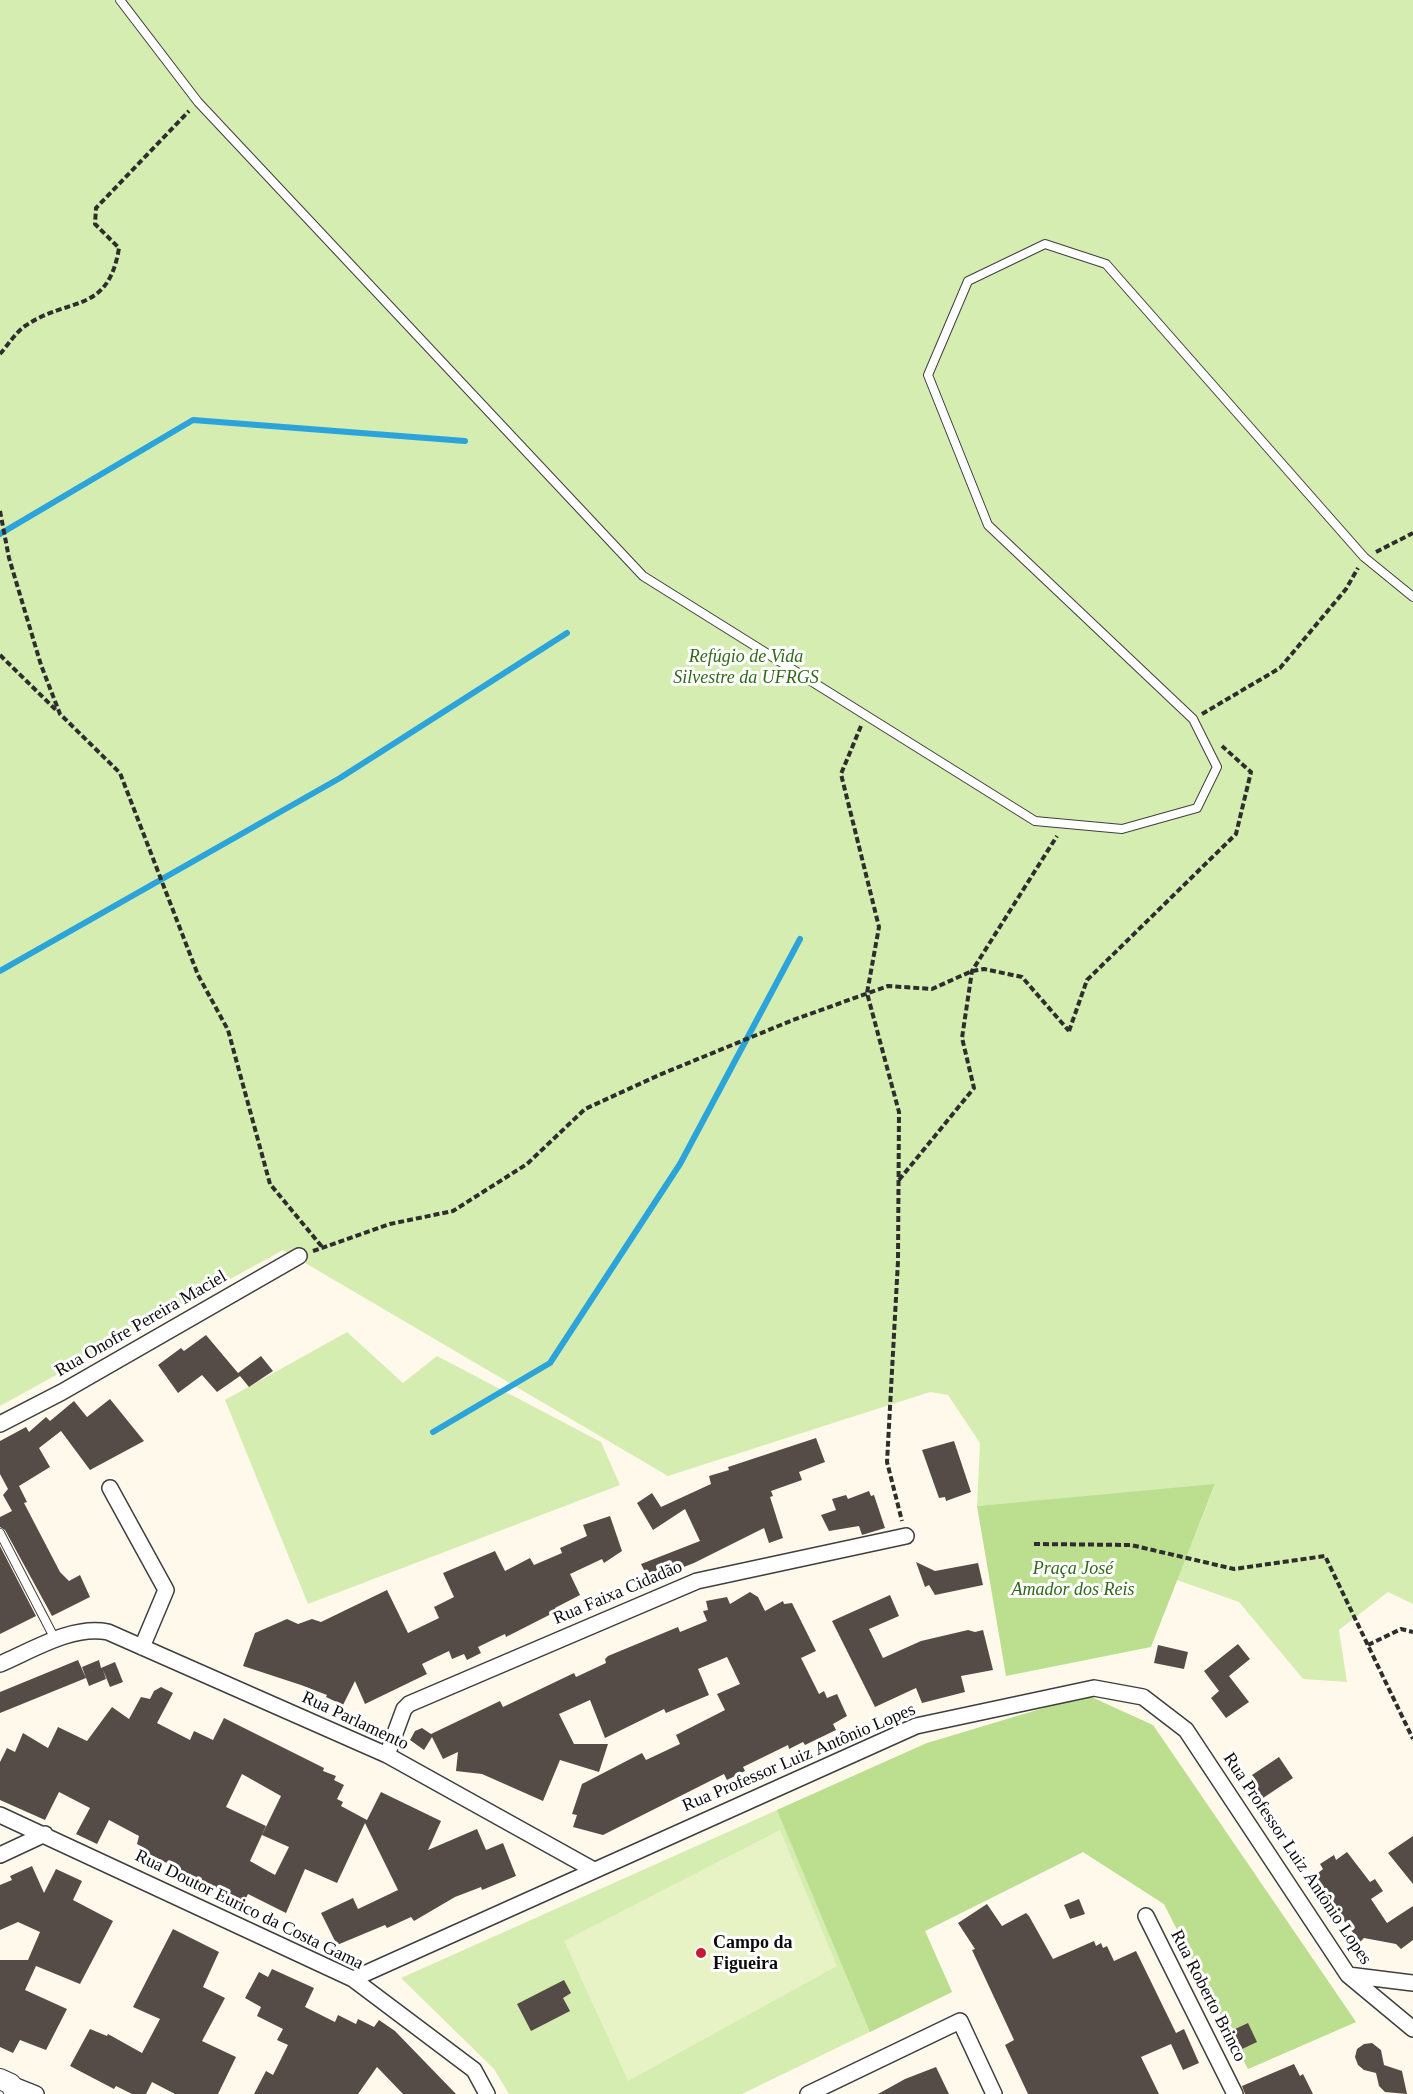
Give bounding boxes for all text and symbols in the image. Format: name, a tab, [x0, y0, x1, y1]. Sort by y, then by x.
park label: Refúgio de Vida Silvestre da UFRGS	[673, 646, 819, 688]
street label: Rua Onofre Pereira Maciel	[51, 1266, 231, 1382]
street label: Rua Faixa Cidadão	[550, 1556, 686, 1630]
park label: Praça José Amador dos Reis	[1012, 1558, 1134, 1600]
street label: Rua Parlamento	[298, 1687, 412, 1755]
street label: Rua Professor Luiz Antônio Lopes	[679, 1699, 919, 1817]
street label: Rua Professor Luiz Antônio Lopes	[1218, 1749, 1376, 1969]
street label: Rua Doutor Eurico da Costa Gama	[131, 1845, 367, 1975]
street label: Rua Roberto Brinco	[1165, 1927, 1251, 2065]
place label: Campo da Figueira	[713, 1932, 793, 1974]
marker: Campo da Figueira	[694, 1946, 708, 1960]

